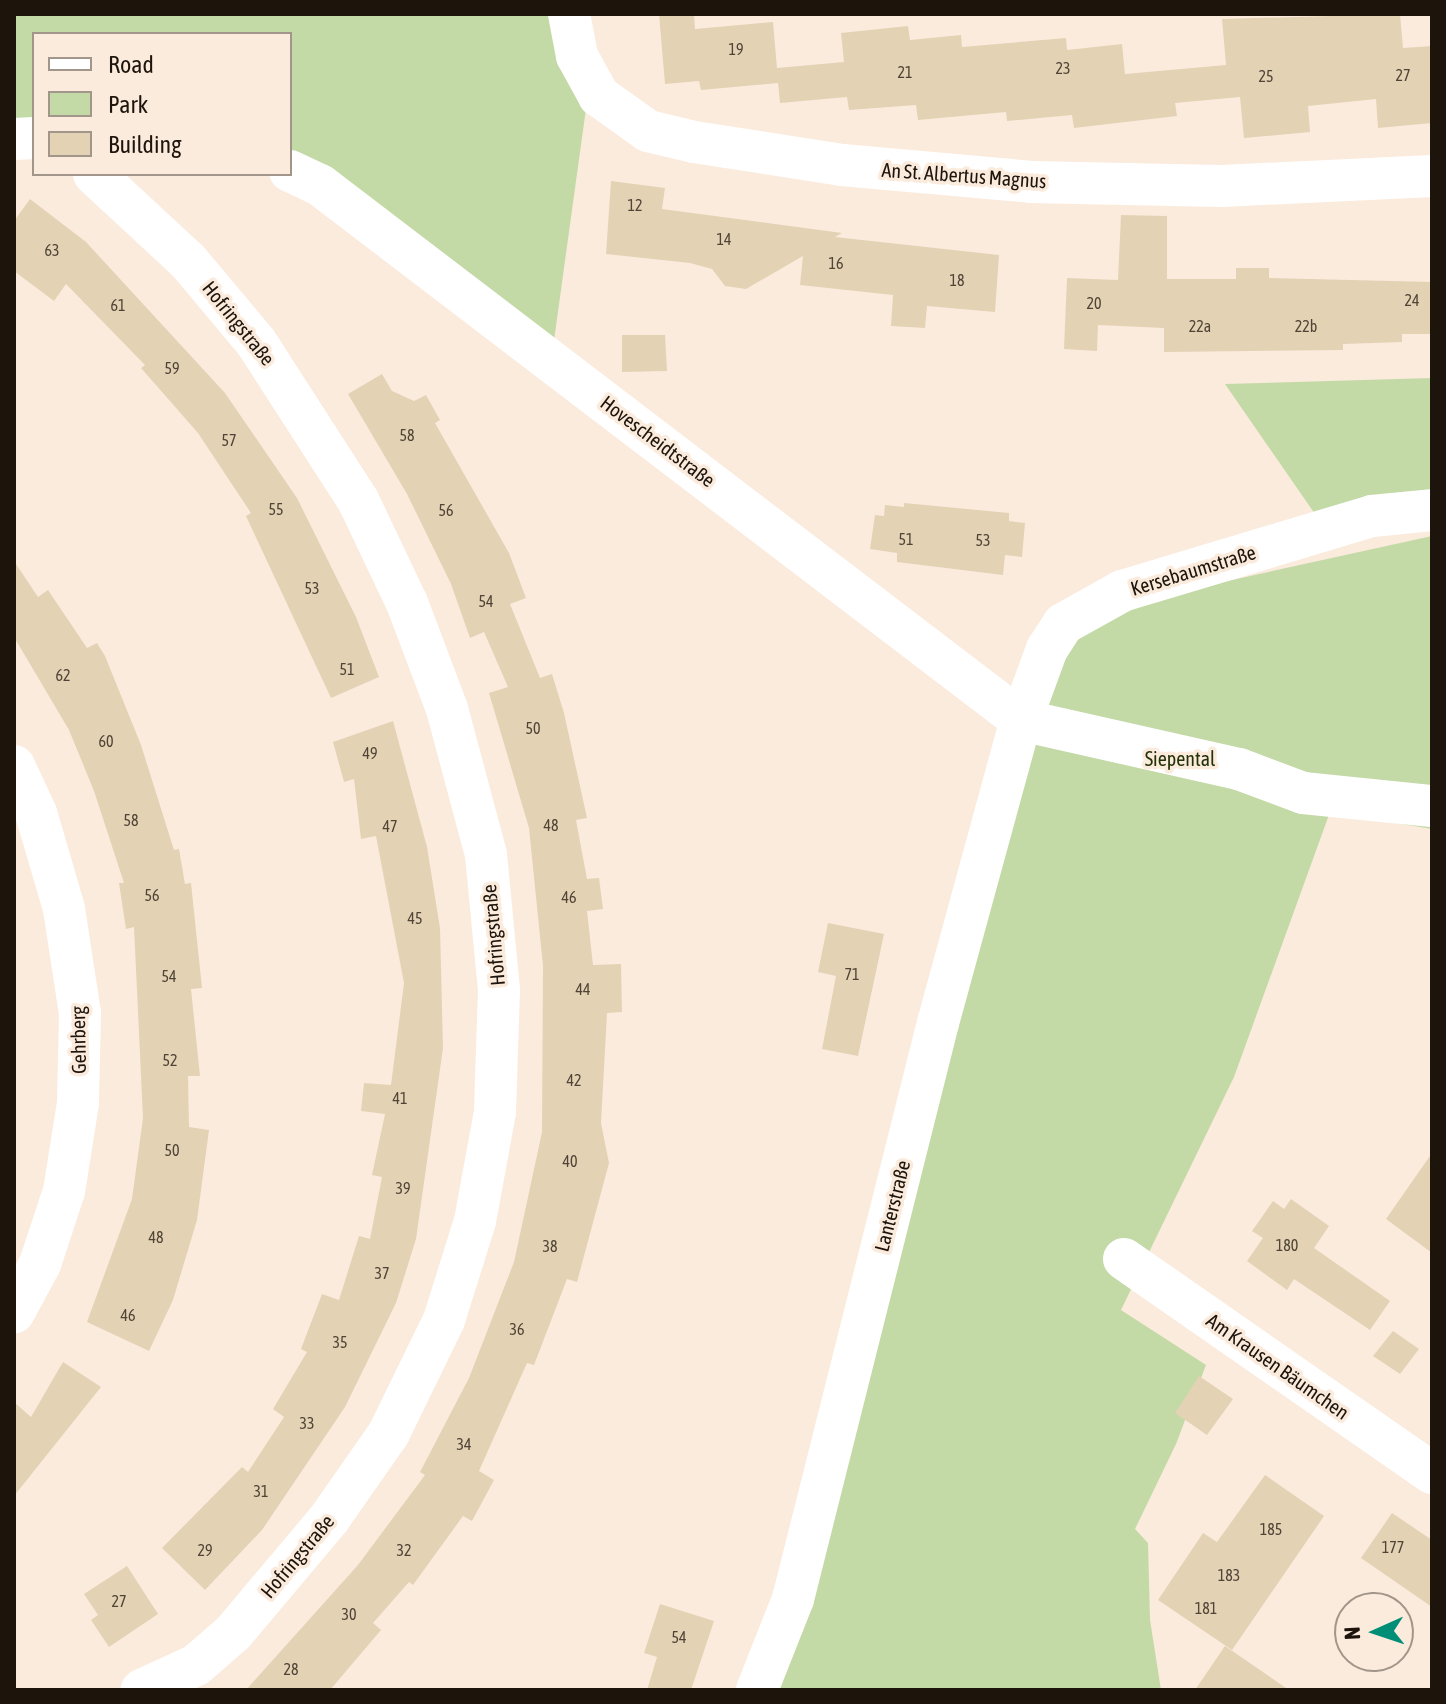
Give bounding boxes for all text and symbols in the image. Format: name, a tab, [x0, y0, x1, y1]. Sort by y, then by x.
legend	[32, 32, 292, 176]
house number: 19	[728, 39, 744, 59]
text: Road	[108, 51, 154, 78]
house number: 23	[1055, 58, 1071, 78]
house number: 21	[897, 62, 913, 82]
house number: 27	[1395, 65, 1411, 85]
house number: 25	[1258, 66, 1274, 86]
text: Park	[108, 91, 148, 118]
text: Building	[108, 131, 181, 158]
street label: An St. Albertus Magnus	[881, 157, 1047, 193]
house number: 12	[627, 195, 643, 215]
house number: 14	[716, 229, 732, 249]
house number: 63	[44, 240, 60, 260]
house number: 16	[828, 253, 844, 273]
house number: 18	[949, 270, 965, 290]
street label: Hofringstraße	[198, 276, 280, 370]
house number: 24	[1404, 290, 1420, 310]
house number: 20	[1086, 293, 1102, 313]
house number: 61	[110, 295, 126, 315]
house number: 22a	[1189, 316, 1211, 336]
house number: 22b	[1295, 316, 1317, 336]
house number: 59	[164, 358, 180, 378]
street label: Hovescheidtstraße	[596, 390, 720, 492]
house number: 58	[399, 425, 415, 445]
house number: 57	[221, 430, 237, 450]
house number: 55	[268, 499, 284, 519]
house number: 56	[438, 500, 454, 520]
house number: 51	[898, 529, 914, 549]
house number: 53	[975, 530, 991, 550]
street label: Kersebaumstraße	[1128, 540, 1258, 600]
house number: 53	[304, 578, 320, 598]
house number: 54	[478, 591, 494, 611]
house number: 51	[339, 659, 355, 679]
house number: 62	[55, 665, 71, 685]
house number: 50	[525, 718, 541, 738]
house number: 60	[98, 731, 114, 751]
house number: 49	[362, 743, 378, 763]
park label: Siepental	[1145, 746, 1215, 770]
house number: 58	[123, 810, 139, 830]
house number: 48	[543, 815, 559, 835]
house number: 47	[382, 816, 398, 836]
street label: Hofringstraße	[477, 883, 509, 987]
house number: 56	[144, 885, 160, 905]
house number: 46	[561, 887, 577, 907]
house number: 45	[407, 908, 423, 928]
house number: 71	[844, 964, 860, 984]
house number: 54	[161, 966, 177, 986]
house number: 44	[575, 979, 591, 999]
street label: Gehrberg	[65, 1006, 91, 1074]
house number: 52	[162, 1050, 178, 1070]
house number: 42	[566, 1070, 582, 1090]
house number: 41	[392, 1088, 408, 1108]
house number: 50	[164, 1140, 180, 1160]
house number: 40	[562, 1151, 578, 1171]
street label: Lanterstraße	[869, 1158, 915, 1254]
house number: 39	[395, 1178, 411, 1198]
house number: 48	[148, 1227, 164, 1247]
house number: 180	[1276, 1235, 1298, 1255]
house number: 38	[542, 1236, 558, 1256]
house number: 37	[374, 1263, 390, 1283]
house number: 46	[120, 1305, 136, 1325]
street label: Am Krausen Bäumchen	[1202, 1308, 1354, 1424]
house number: 36	[509, 1319, 525, 1339]
house number: 35	[332, 1332, 348, 1352]
house number: 33	[299, 1413, 315, 1433]
house number: 34	[456, 1434, 472, 1454]
house number: 31	[253, 1481, 269, 1501]
street label: Hofringstraße	[255, 1509, 339, 1603]
house number: 185	[1260, 1519, 1282, 1539]
house number: 177	[1382, 1537, 1404, 1557]
house number: 29	[197, 1540, 213, 1560]
house number: 32	[396, 1540, 412, 1560]
house number: 183	[1218, 1565, 1240, 1585]
house number: 27	[111, 1591, 127, 1611]
north arrow	[1334, 1592, 1414, 1672]
house number: 181	[1195, 1598, 1217, 1618]
house number: 30	[341, 1604, 357, 1624]
text: N	[1339, 1626, 1365, 1640]
house number: 54	[671, 1627, 687, 1647]
house number: 28	[283, 1659, 299, 1679]

